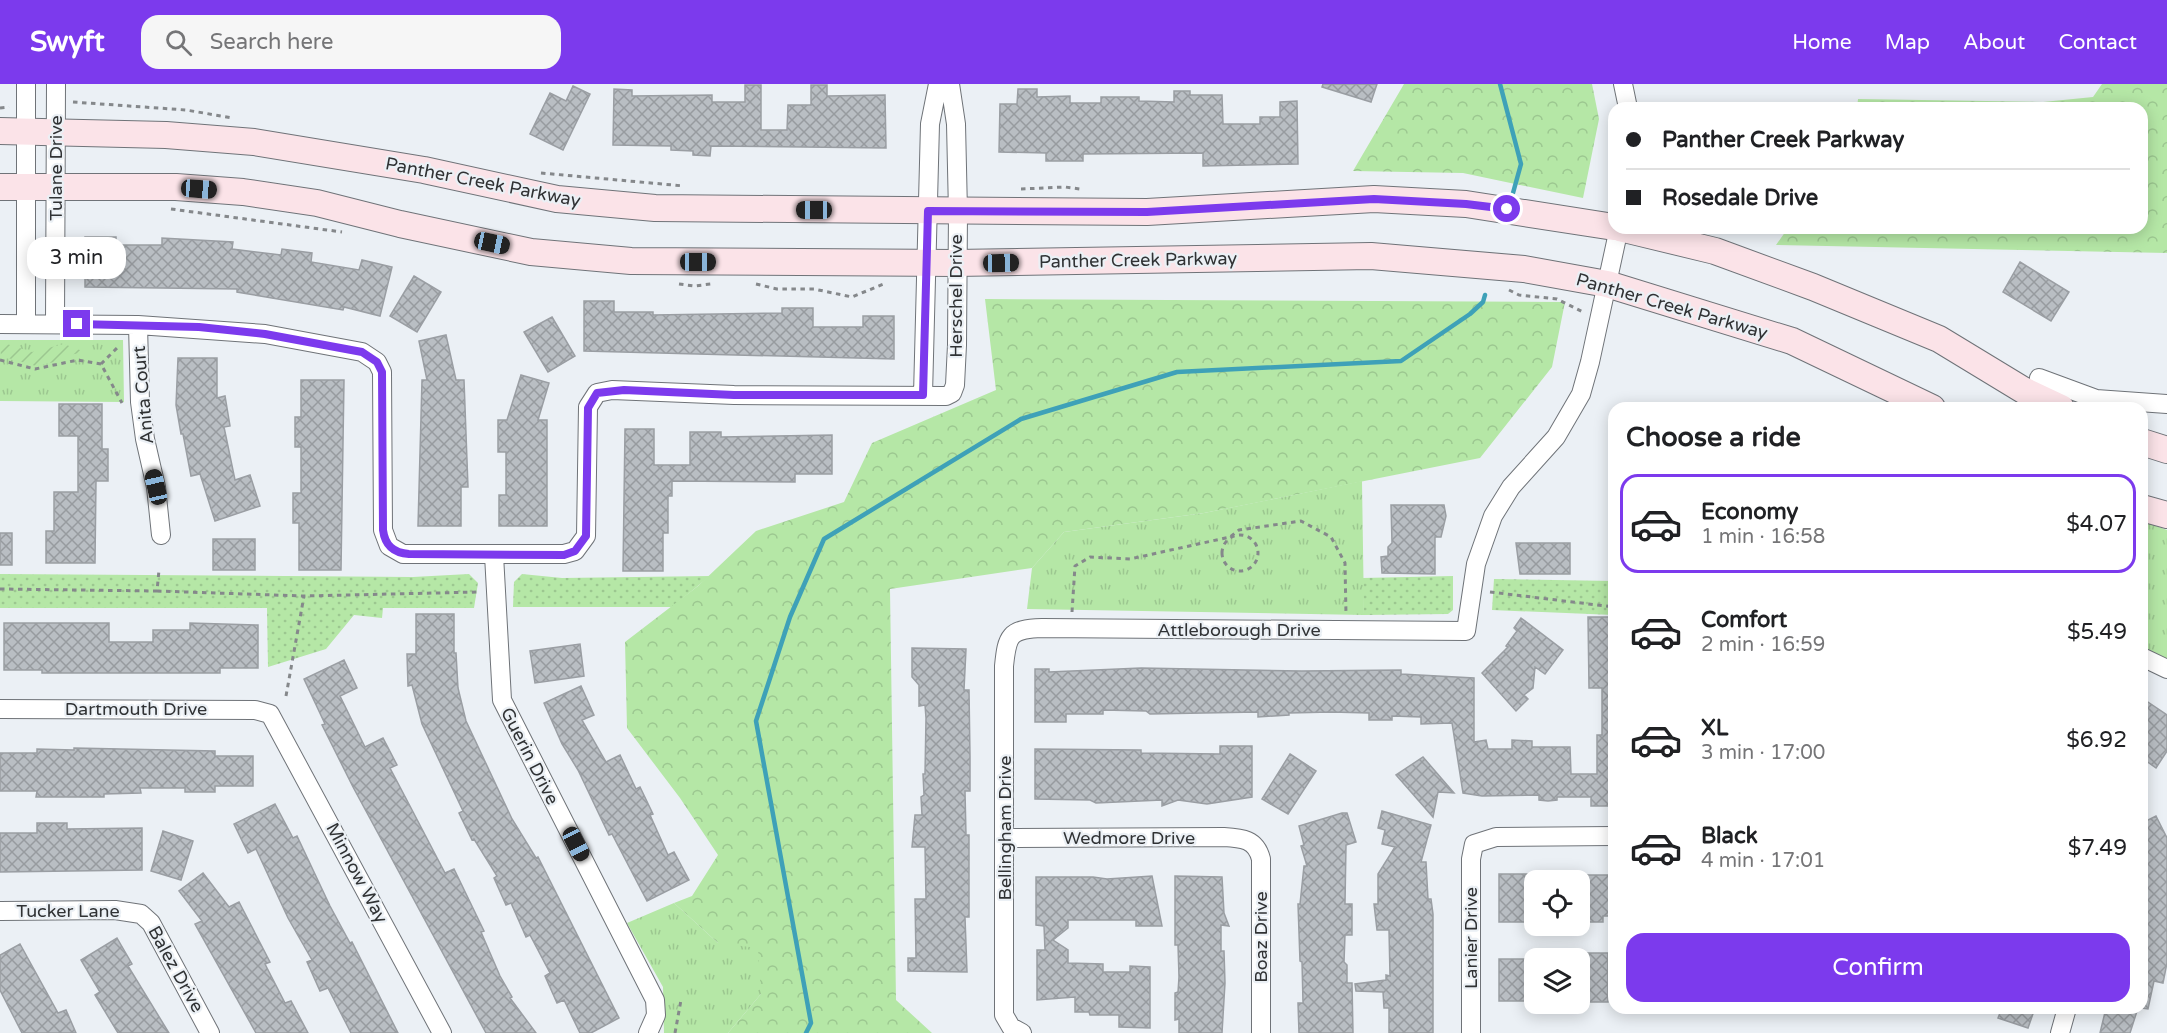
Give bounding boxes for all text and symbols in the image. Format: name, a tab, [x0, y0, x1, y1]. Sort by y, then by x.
search box	[141, 15, 561, 69]
text: Swyft	[30, 25, 105, 59]
icon: search	[162, 26, 195, 59]
text: Search here	[210, 29, 333, 55]
text: Home	[1792, 30, 1852, 55]
text: Map	[1885, 30, 1930, 55]
text: About	[1963, 30, 2025, 55]
text: Contact	[2058, 30, 2137, 55]
street label: Tulane Drive	[45, 115, 67, 221]
text: Panther Creek Parkway	[1662, 127, 1904, 153]
street label: Panther Creek Parkway	[384, 152, 583, 212]
car	[180, 179, 218, 199]
text: Rosedale Drive	[1662, 185, 1818, 211]
route start	[1493, 195, 1520, 222]
car	[796, 201, 832, 219]
car	[473, 230, 511, 256]
street label: Herschel Drive	[945, 234, 967, 358]
callout: 3 min	[28, 237, 127, 279]
text: 3 min	[50, 246, 103, 270]
street label: Panther Creek Parkway	[1039, 247, 1238, 273]
car	[680, 253, 716, 271]
car	[983, 254, 1019, 272]
street label: Panther Creek Parkway	[1574, 268, 1771, 344]
route end	[63, 310, 90, 337]
street label: Anita Court	[128, 345, 158, 445]
text: Choose a ride	[1626, 421, 1801, 454]
car	[143, 467, 169, 507]
icon: car	[1629, 497, 1683, 551]
text: Economy	[1701, 499, 1798, 525]
text: $4.07	[2066, 511, 2127, 537]
text: 1 min · 16:58	[1701, 525, 1825, 549]
icon: car	[1629, 605, 1683, 659]
text: Comfort	[1701, 607, 1787, 633]
street label: Attleborough Drive	[1157, 619, 1321, 641]
text: $5.49	[2067, 619, 2127, 645]
text: 2 min · 16:59	[1701, 633, 1825, 657]
street label: Dartmouth Drive	[65, 698, 207, 720]
street label: Guerin Drive	[496, 704, 564, 808]
icon: car	[1629, 713, 1683, 767]
text: XL	[1701, 715, 1728, 741]
text: $6.92	[2066, 727, 2127, 753]
text: 3 min · 17:00	[1701, 741, 1825, 765]
street label: Bellingham Drive	[994, 756, 1016, 900]
street label: Minnow Way	[321, 819, 393, 927]
icon: car	[1629, 821, 1683, 875]
text: Black	[1701, 823, 1758, 849]
car	[560, 824, 592, 864]
street label: Wedmore Drive	[1063, 827, 1195, 849]
text: $7.49	[2068, 835, 2127, 861]
text: 4 min · 17:01	[1701, 849, 1825, 873]
map controls	[1524, 870, 1590, 1014]
button: locate	[1524, 870, 1590, 936]
street label: Lanier Drive	[1460, 887, 1482, 989]
street label: Boaz Drive	[1250, 891, 1272, 983]
street label: Tucker Lane	[16, 900, 120, 922]
street label: Balez Drive	[143, 922, 209, 1016]
button: Confirm	[1626, 933, 2130, 1002]
button: layers	[1524, 948, 1590, 1014]

